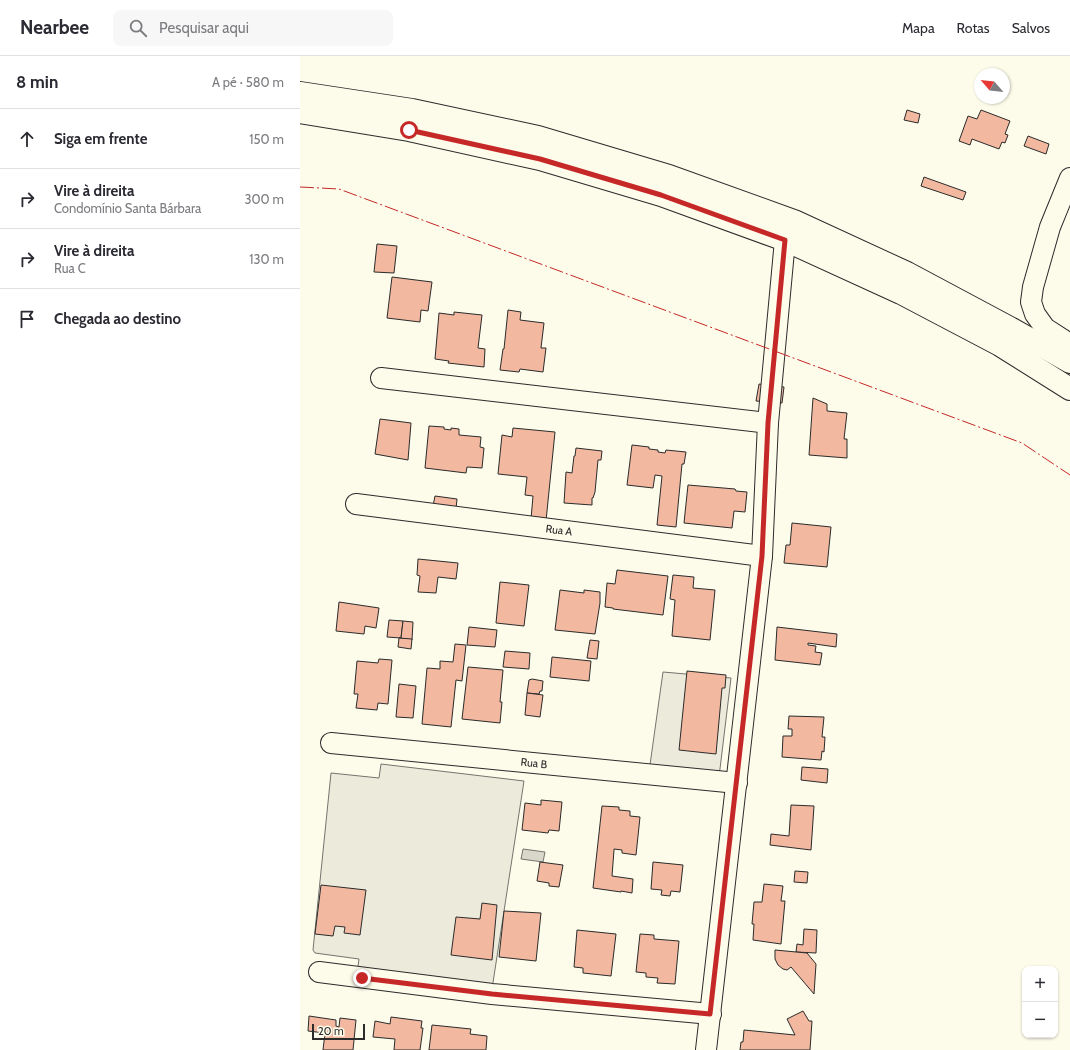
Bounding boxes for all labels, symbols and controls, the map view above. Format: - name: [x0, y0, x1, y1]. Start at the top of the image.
- search box: [113, 10, 393, 46]
- text: Nearbee: [20, 16, 89, 39]
- icon: search: [127, 17, 149, 39]
- text: Pesquisar aqui: [159, 19, 249, 37]
- text: Mapa: [902, 19, 935, 37]
- text: Rotas: [957, 19, 990, 37]
- text: Salvos: [1012, 19, 1050, 37]
- north arrow: [974, 68, 1010, 104]
- text: 8 min: [16, 72, 58, 92]
- text: A pé · 580 m: [212, 74, 284, 90]
- route start: [400, 121, 418, 139]
- icon: ahead: [16, 128, 38, 150]
- text: Siga em frente: [54, 130, 147, 148]
- text: 150 m: [249, 131, 284, 147]
- text: Vire à direita: [54, 182, 135, 200]
- icon: right: [16, 188, 38, 210]
- text: 300 m: [244, 191, 284, 207]
- text: Condomínio Santa Bárbara: [54, 200, 201, 216]
- text: Vire à direita: [54, 242, 135, 260]
- icon: right: [16, 248, 38, 270]
- text: 130 m: [249, 251, 284, 267]
- text: Rua C: [54, 260, 86, 276]
- icon: arrive: [16, 308, 38, 330]
- text: Chegada ao destino: [54, 310, 181, 328]
- street label: Rua A: [545, 521, 573, 539]
- street label: Rua B: [520, 755, 548, 771]
- map controls: [1022, 966, 1058, 1038]
- button: +: [1022, 966, 1058, 1002]
- route end: [353, 969, 371, 987]
- button: −: [1022, 1002, 1058, 1038]
- scale bar: [312, 1022, 365, 1041]
- text: 20 m: [318, 1024, 344, 1038]

